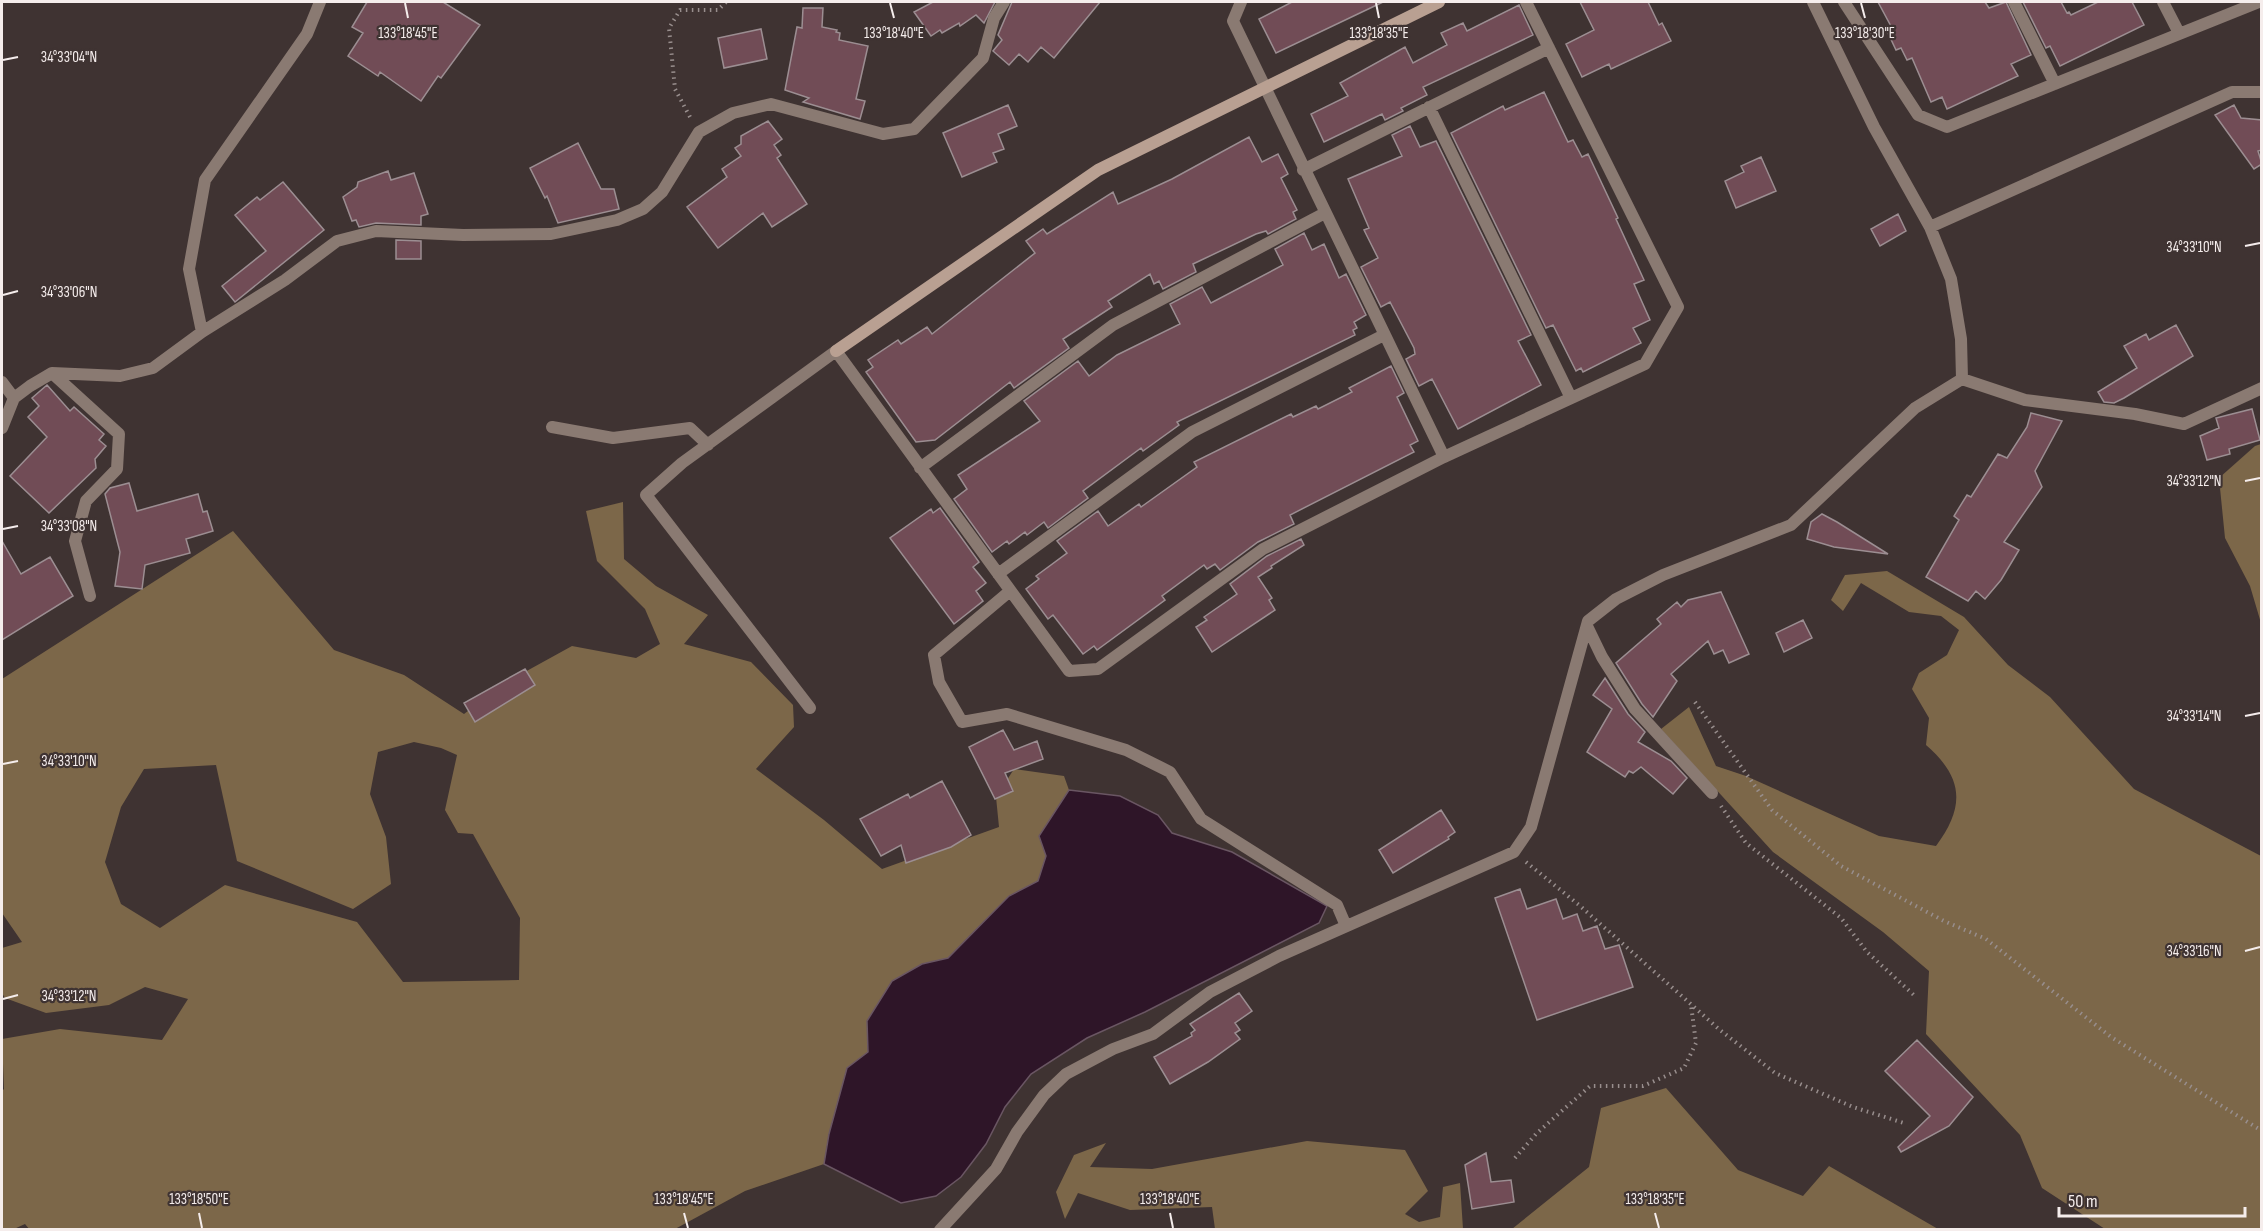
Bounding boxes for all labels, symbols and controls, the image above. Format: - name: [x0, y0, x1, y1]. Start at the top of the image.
- text: 133°18'45"E: [378, 24, 438, 43]
- text: 133°18'40"E: [864, 24, 924, 43]
- text: 133°18'35"E: [1349, 24, 1409, 43]
- text: 133°18'30"E: [1835, 24, 1895, 43]
- text: 34°33'04"N: [41, 48, 97, 67]
- text: 34°33'10"N: [2166, 238, 2222, 257]
- text: 34°33'06"N: [41, 283, 97, 302]
- text: 34°33'12"N: [2167, 472, 2221, 491]
- text: 34°33'08"N: [41, 517, 97, 536]
- text: 34°33'14"N: [2167, 707, 2221, 726]
- text: 34°33'10"N: [41, 752, 97, 771]
- text: 34°33'16"N: [2166, 942, 2222, 961]
- text: 34°33'12"N: [42, 987, 96, 1006]
- scale bar: [2059, 1180, 2245, 1218]
- text: 133°18'50"E: [169, 1190, 229, 1209]
- text: 133°18'45"E: [654, 1190, 714, 1209]
- text: 133°18'40"E: [1140, 1190, 1200, 1209]
- text: 133°18'35"E: [1625, 1190, 1685, 1209]
- text: 50 m: [2068, 1191, 2098, 1212]

